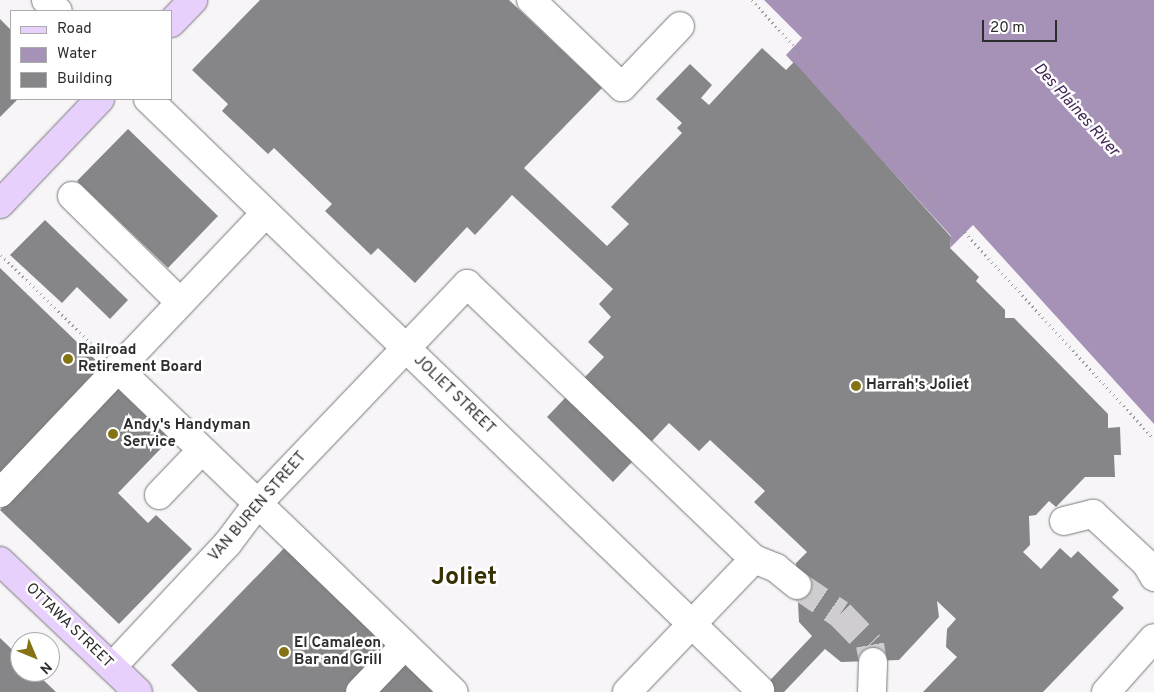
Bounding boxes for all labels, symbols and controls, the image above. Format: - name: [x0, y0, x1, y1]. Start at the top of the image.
- legend: [10, 10, 172, 100]
- scale bar: [984, 10, 1059, 42]
- text: 20 m: [990, 19, 1025, 38]
- text: Road: [57, 20, 92, 39]
- text: Water: [57, 45, 96, 64]
- water label: Des Plaines River: [1029, 59, 1123, 161]
- text: Building: [57, 70, 112, 89]
- place label: Railroad Retirement Board: [78, 341, 202, 376]
- street label: JOLIET STREET: [409, 351, 499, 439]
- marker: Railroad Retirement Board: [62, 353, 74, 365]
- place label: Harrah's Joliet: [866, 377, 969, 395]
- marker: Harrah's Joliet: [850, 380, 862, 392]
- place label: Andy's Handyman Service: [123, 416, 251, 451]
- marker: Andy's Handyman Service: [107, 428, 119, 440]
- street label: VAN BUREN STREET: [205, 448, 311, 566]
- district label: Joliet: [431, 563, 497, 593]
- street label: OTTAWA STREET: [21, 579, 117, 673]
- north arrow: [10, 632, 60, 682]
- place label: El Camaleon Bar and Grill: [294, 634, 382, 669]
- marker: El Camaleon Bar and Grill: [278, 646, 290, 658]
- text: N: [36, 658, 55, 677]

